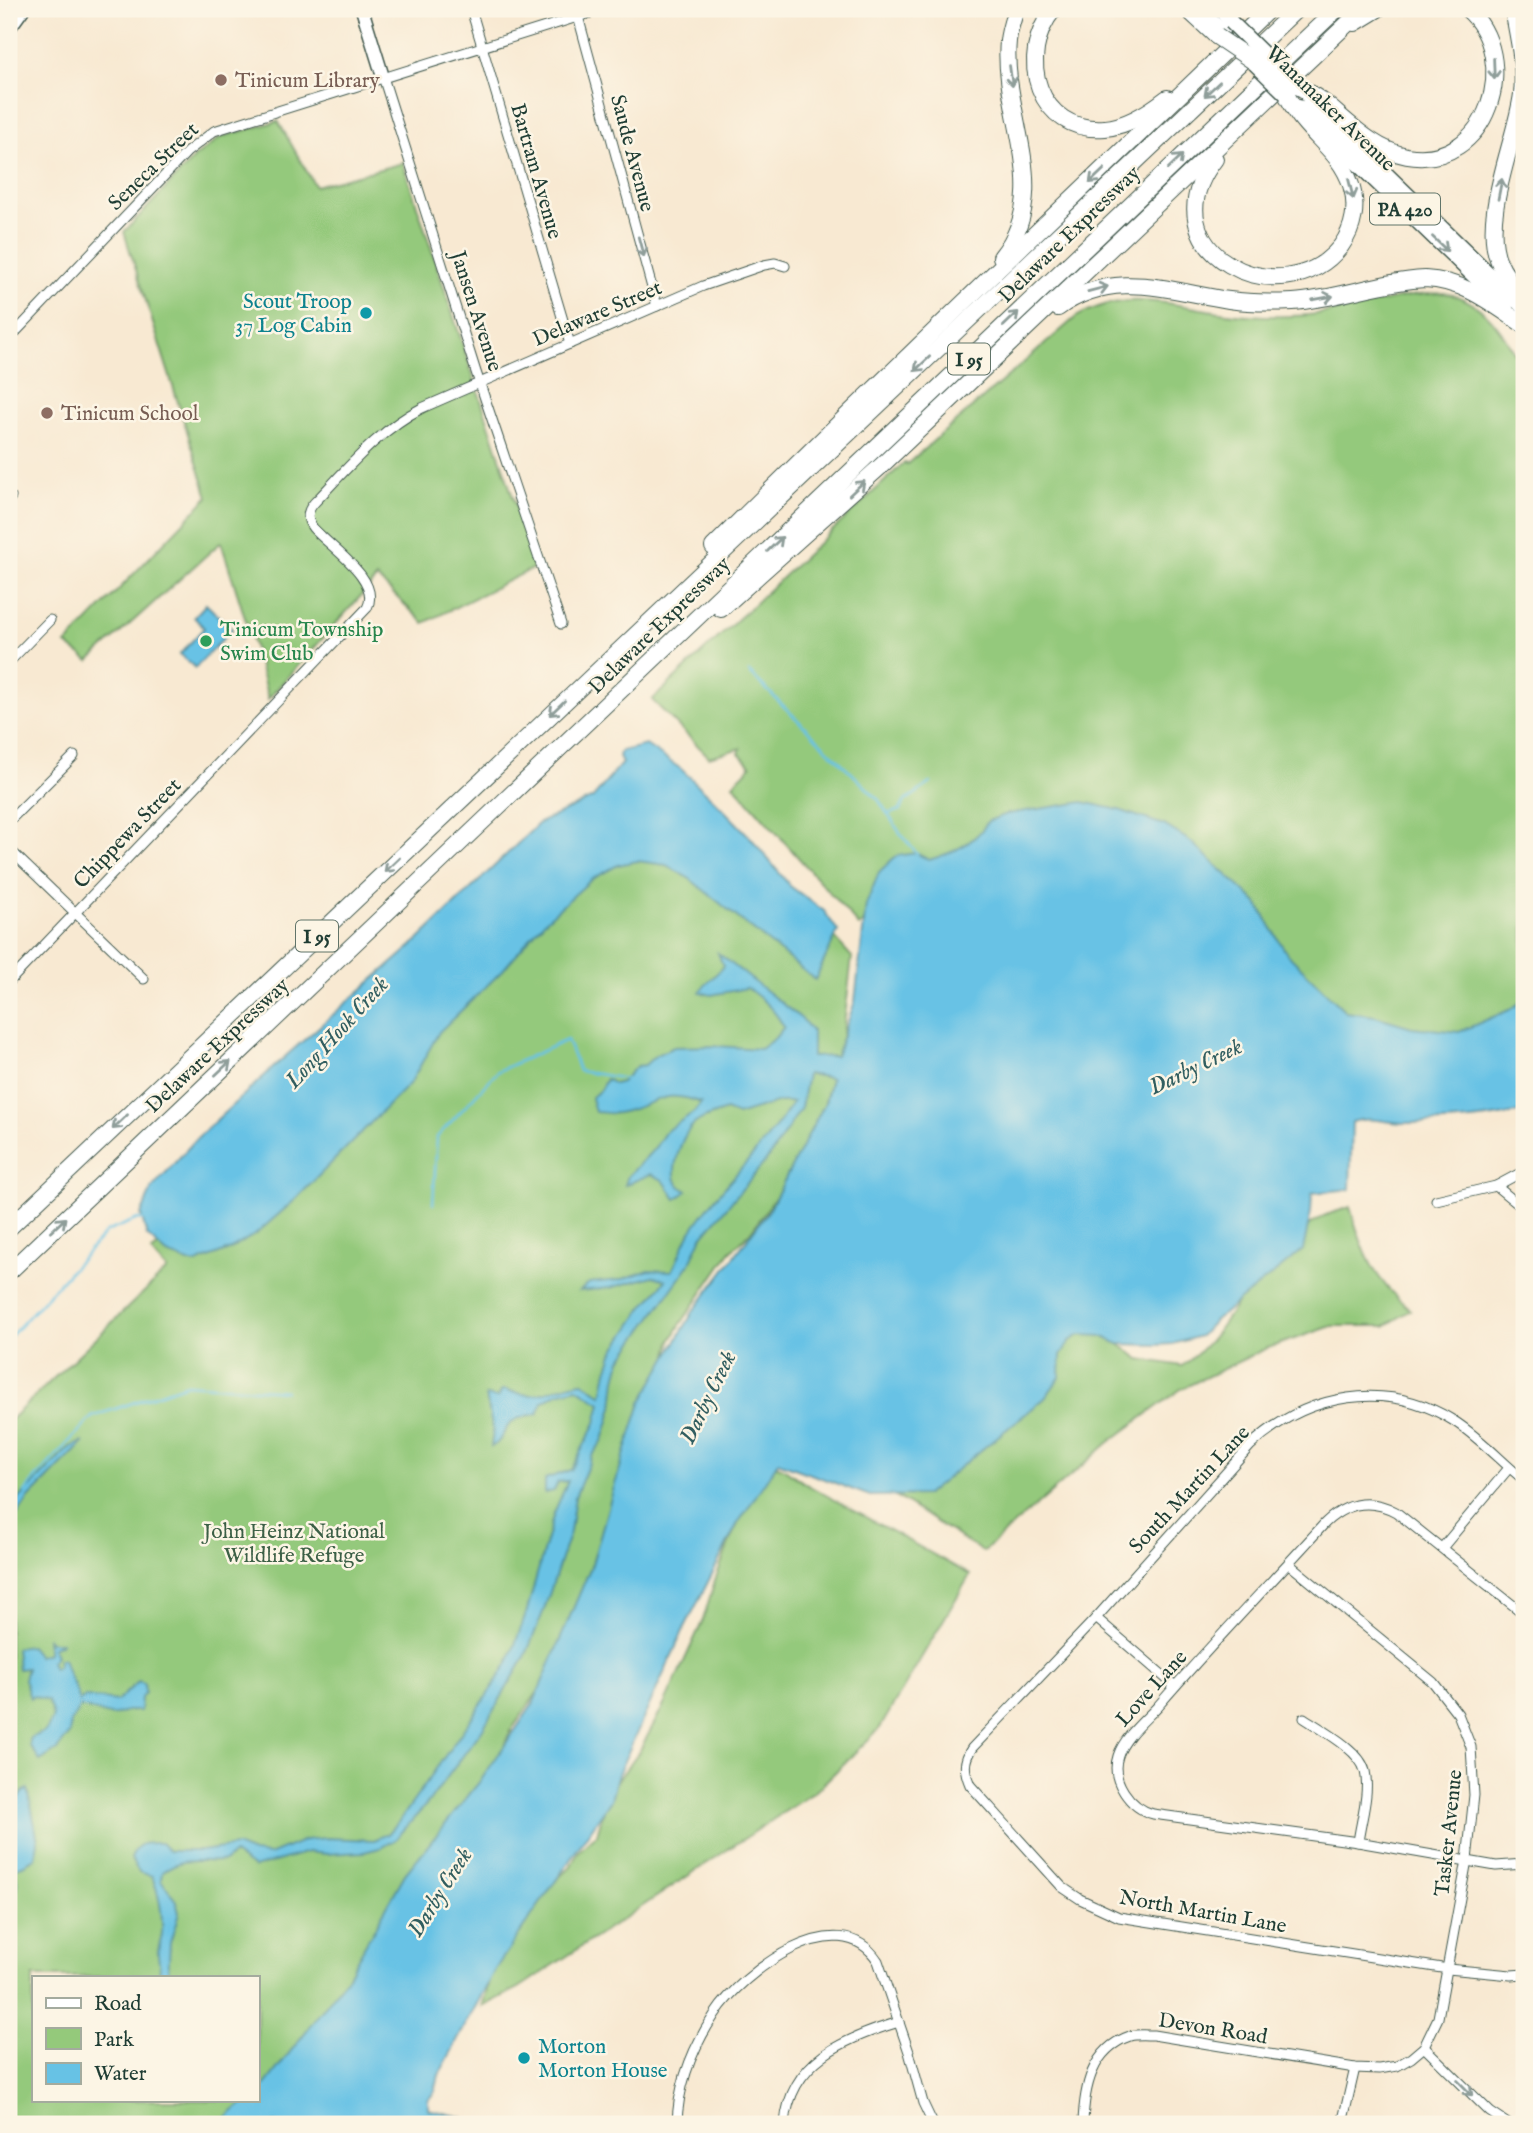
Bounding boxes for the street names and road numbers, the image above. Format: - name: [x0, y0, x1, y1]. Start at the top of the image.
- street label: Wanamaker Avenue: [1259, 40, 1401, 178]
- street label: Saude Avenue: [603, 92, 660, 215]
- street label: Bartram Avenue: [503, 101, 568, 243]
- street label: Seneca Street: [103, 117, 205, 217]
- street label: Delaware Expressway: [993, 160, 1147, 310]
- road number: PA 420: [1370, 194, 1440, 224]
- street label: Jansen Avenue: [443, 246, 508, 376]
- street label: Delaware Street: [529, 275, 666, 354]
- road number: I 95: [948, 344, 990, 374]
- street label: Delaware Expressway: [583, 551, 737, 701]
- street label: Chippewa Street: [68, 773, 188, 895]
- road number: I 95: [296, 920, 338, 952]
- street label: Delaware Expressway: [140, 972, 296, 1120]
- street label: South Martin Lane: [1124, 1420, 1257, 1560]
- street label: Love Lane: [1110, 1645, 1194, 1733]
- street label: Tasker Avenue: [1429, 1768, 1470, 1898]
- street label: North Martin Lane: [1117, 1884, 1289, 1941]
- street label: Devon Road: [1156, 2008, 1270, 2052]

